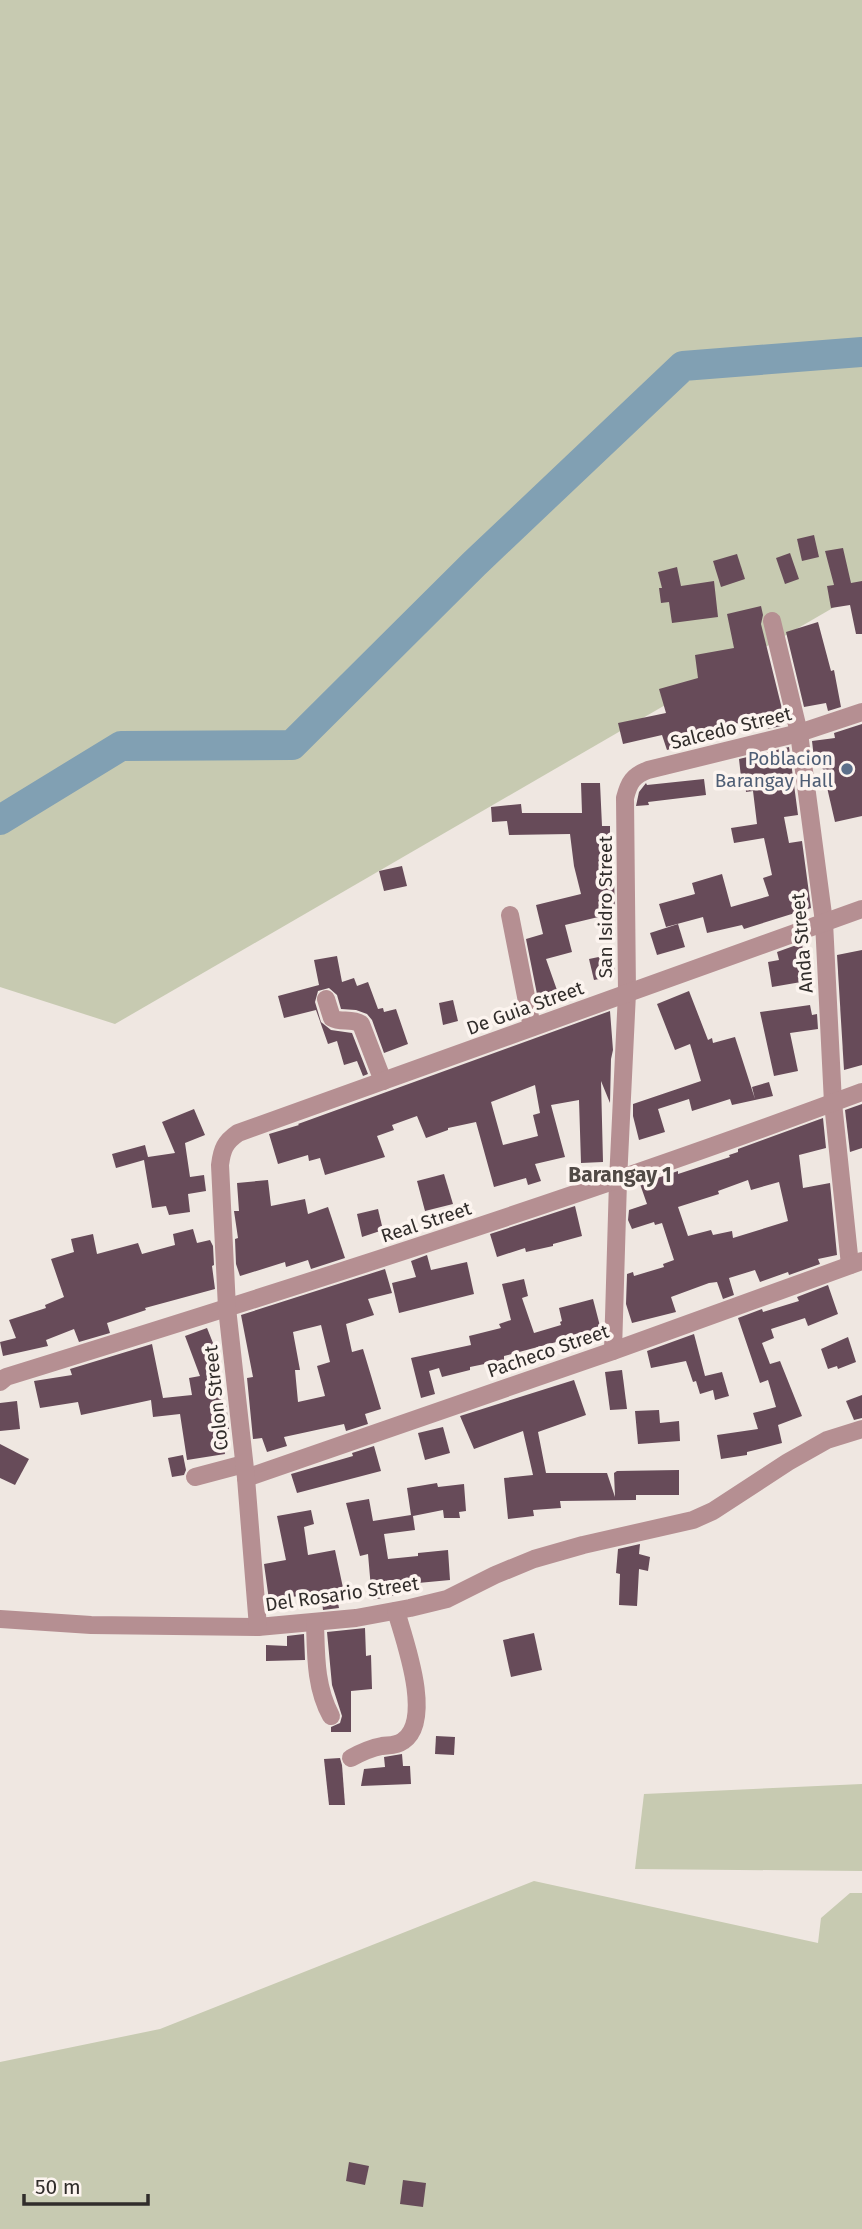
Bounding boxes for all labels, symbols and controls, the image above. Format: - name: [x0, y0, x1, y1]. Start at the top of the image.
- street label: Salcedo Street: [668, 702, 794, 754]
- place label: Poblacion Barangay Hall: [715, 747, 833, 792]
- marker: Poblacion Barangay Hall: [839, 761, 855, 777]
- street label: San Isidro Street: [594, 836, 617, 978]
- street label: Anda Street: [786, 892, 818, 994]
- street label: De Guia Street: [463, 976, 587, 1040]
- district label: Barangay 1: [568, 1162, 672, 1188]
- street label: Real Street: [378, 1197, 474, 1247]
- street label: Pacheco Street: [484, 1319, 612, 1383]
- street label: Colon Street: [199, 1344, 233, 1452]
- street label: Del Rosario Street: [264, 1572, 420, 1616]
- scale bar: [24, 2162, 149, 2206]
- text: 50 m: [35, 2174, 81, 2200]

